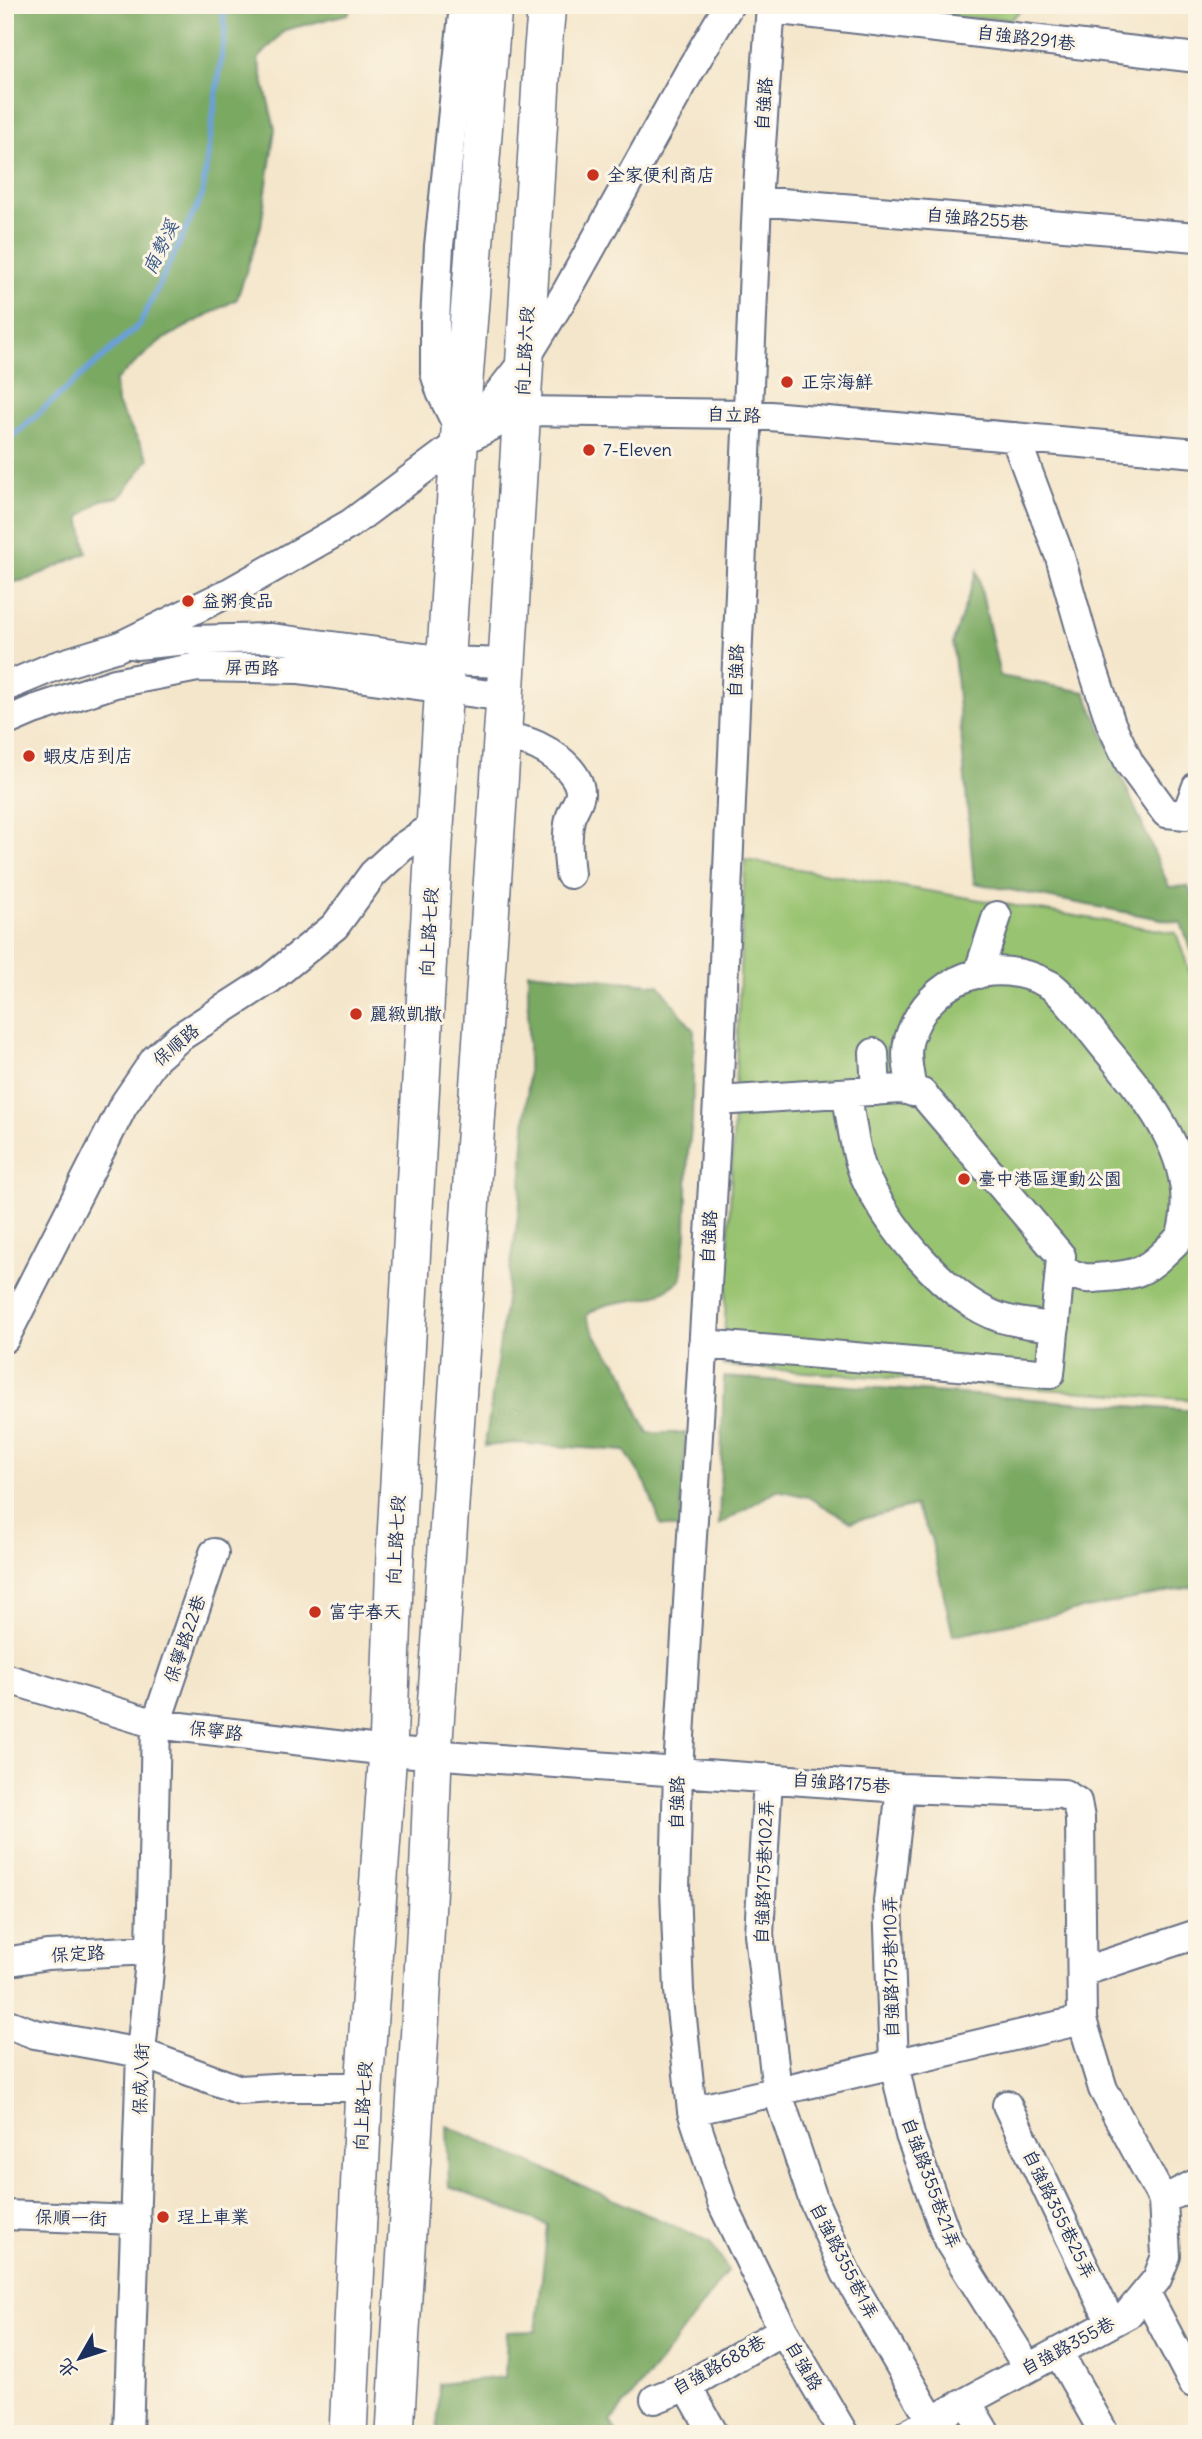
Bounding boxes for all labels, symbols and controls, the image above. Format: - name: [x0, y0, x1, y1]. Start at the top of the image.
- street label: 自強路291巷: [975, 20, 1077, 55]
- street label: 自強路: [750, 76, 777, 132]
- place label: 全家便利商店: [607, 163, 715, 186]
- marker: 全家便利商店: [585, 167, 601, 183]
- street label: 自強路255巷: [925, 203, 1029, 234]
- water label: 南勢溪: [137, 215, 184, 278]
- street label: 向上路六段: [511, 305, 538, 397]
- place label: 正宗海鮮: [801, 370, 873, 393]
- marker: 正宗海鮮: [779, 374, 795, 390]
- street label: 自立路: [707, 402, 761, 427]
- place label: 7-Eleven: [603, 438, 672, 461]
- marker: 7-Eleven: [581, 442, 597, 458]
- place label: 益粥食品: [202, 589, 274, 612]
- marker: 益粥食品: [180, 593, 196, 609]
- street label: 自強路: [723, 644, 748, 698]
- street label: 屏西路: [225, 656, 279, 679]
- place label: 蝦皮店到店: [43, 744, 133, 767]
- marker: 蝦皮店到店: [21, 748, 37, 764]
- street label: 向上路七段: [415, 886, 442, 978]
- place label: 麗緻凱撒: [370, 1002, 442, 1025]
- marker: 麗緻凱撒: [348, 1006, 364, 1022]
- street label: 保順路: [148, 1018, 204, 1071]
- place label: 臺中港區運動公園: [978, 1167, 1122, 1190]
- marker: 臺中港區運動公園: [956, 1171, 972, 1187]
- street label: 自強路: [696, 1209, 721, 1265]
- street label: 向上路七段: [382, 1494, 409, 1586]
- street label: 保寧路22巷: [159, 1592, 210, 1686]
- place label: 富宇春天: [329, 1600, 401, 1623]
- marker: 富宇春天: [307, 1604, 323, 1620]
- street label: 保寧路: [188, 1716, 244, 1745]
- street label: 自強路175巷: [791, 1768, 891, 1797]
- street label: 自強路: [665, 1776, 688, 1830]
- street label: 自強路175巷102弄: [749, 1799, 778, 1945]
- street label: 自強路175巷110弄: [878, 1896, 903, 2038]
- street label: 保定路: [50, 1941, 106, 1966]
- street label: 保成八街: [128, 2043, 153, 2115]
- street label: 向上路七段: [349, 2060, 376, 2152]
- street label: 自強路355巷21弄: [897, 2114, 966, 2252]
- street label: 自強路355巷25弄: [1018, 2145, 1101, 2282]
- street label: 自強路355巷1弄: [805, 2198, 884, 2323]
- street label: 保順一街: [35, 2205, 107, 2230]
- place label: 珵上車業: [177, 2205, 249, 2228]
- marker: 珵上車業: [155, 2209, 171, 2225]
- street label: 自強路355巷: [1017, 2311, 1119, 2380]
- north arrow: [46, 2324, 116, 2394]
- street label: 自強路688巷: [668, 2330, 769, 2400]
- street label: 自強路: [781, 2337, 828, 2395]
- text: 北: [51, 2354, 82, 2384]

